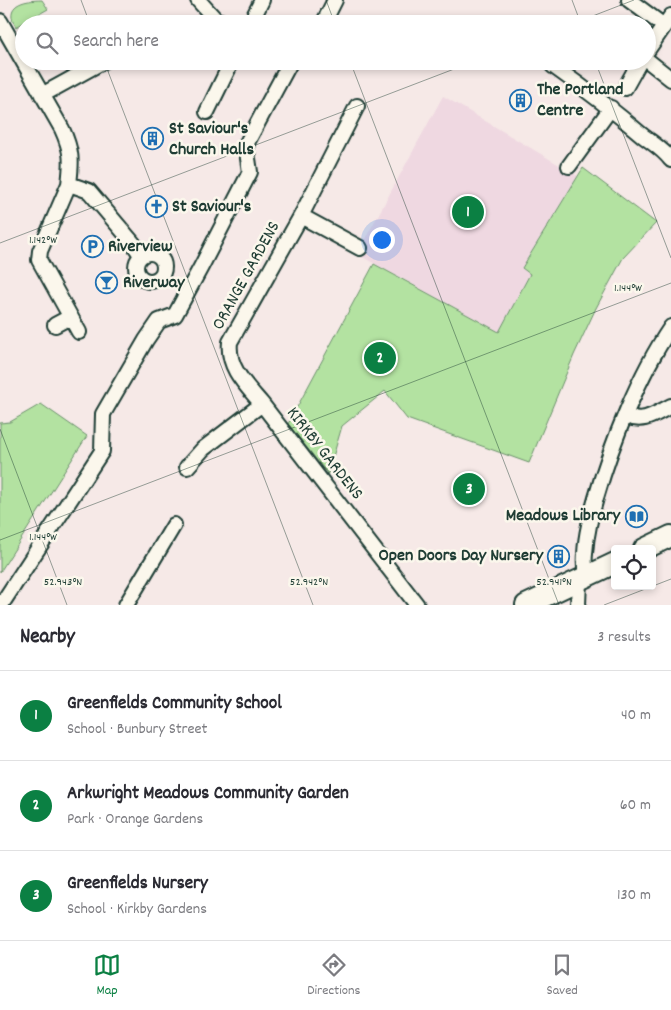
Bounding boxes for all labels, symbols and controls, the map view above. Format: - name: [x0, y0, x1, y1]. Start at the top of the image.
- search box: [15, 15, 656, 70]
- icon: search: [33, 29, 61, 57]
- text: Search here: [73, 29, 159, 56]
- place label: The Portland Centre: [537, 78, 623, 124]
- building icon: The Portland Centre: [509, 88, 533, 112]
- place label: St Saviour's Church Halls: [169, 117, 254, 163]
- building icon: St Saviour's Church Halls: [141, 127, 165, 151]
- pin: 1: [452, 193, 484, 231]
- church icon: St Saviour's: [144, 195, 168, 219]
- place label: St Saviour's: [172, 195, 252, 220]
- street label: ORANGE GARDENS: [207, 217, 287, 335]
- your location: [369, 227, 395, 253]
- text: 1.142°W: [29, 232, 57, 249]
- parking icon: Riverview: [80, 235, 104, 259]
- place label: Riverview: [108, 235, 173, 260]
- bar icon: Riverway: [95, 271, 119, 295]
- place label: Riverway: [123, 271, 185, 296]
- text: 1.144°W: [614, 280, 642, 297]
- pin: 2: [364, 339, 396, 377]
- street label: KIRKBY GARDENS: [280, 402, 368, 506]
- pin: 3: [453, 470, 485, 508]
- place label: Meadows Library: [506, 504, 621, 529]
- library icon: Meadows Library: [624, 504, 648, 528]
- text: 1.144°W: [29, 529, 57, 546]
- place label: Open Doors Day Nursery: [378, 544, 544, 569]
- building icon: Open Doors Day Nursery: [547, 544, 571, 568]
- map controls: [611, 545, 656, 590]
- button: locate: [611, 545, 656, 590]
- text: 52.943°N: [44, 574, 82, 591]
- text: 52.942°N: [290, 574, 328, 591]
- text: 52.941°N: [536, 574, 572, 591]
- text: Nearby: [20, 623, 75, 653]
- text: 3 results: [597, 626, 651, 649]
- text: Greenfields Community School: [67, 691, 282, 718]
- text: 1: [34, 704, 38, 727]
- text: 40 m: [621, 704, 651, 727]
- text: School · Bunbury Street: [67, 718, 208, 741]
- text: Arkwright Meadows Community Garden: [67, 781, 349, 808]
- text: 2: [33, 794, 40, 817]
- text: 60 m: [620, 794, 651, 817]
- text: Park · Orange Gardens: [67, 808, 203, 831]
- text: Greenfields Nursery: [67, 871, 208, 898]
- text: 3: [32, 884, 40, 907]
- text: 130 m: [617, 884, 651, 907]
- text: School · Kirkby Gardens: [67, 898, 207, 921]
- tab: Map: [93, 951, 121, 1001]
- tab: Directions: [307, 951, 360, 1001]
- tab: Saved: [547, 951, 578, 1001]

